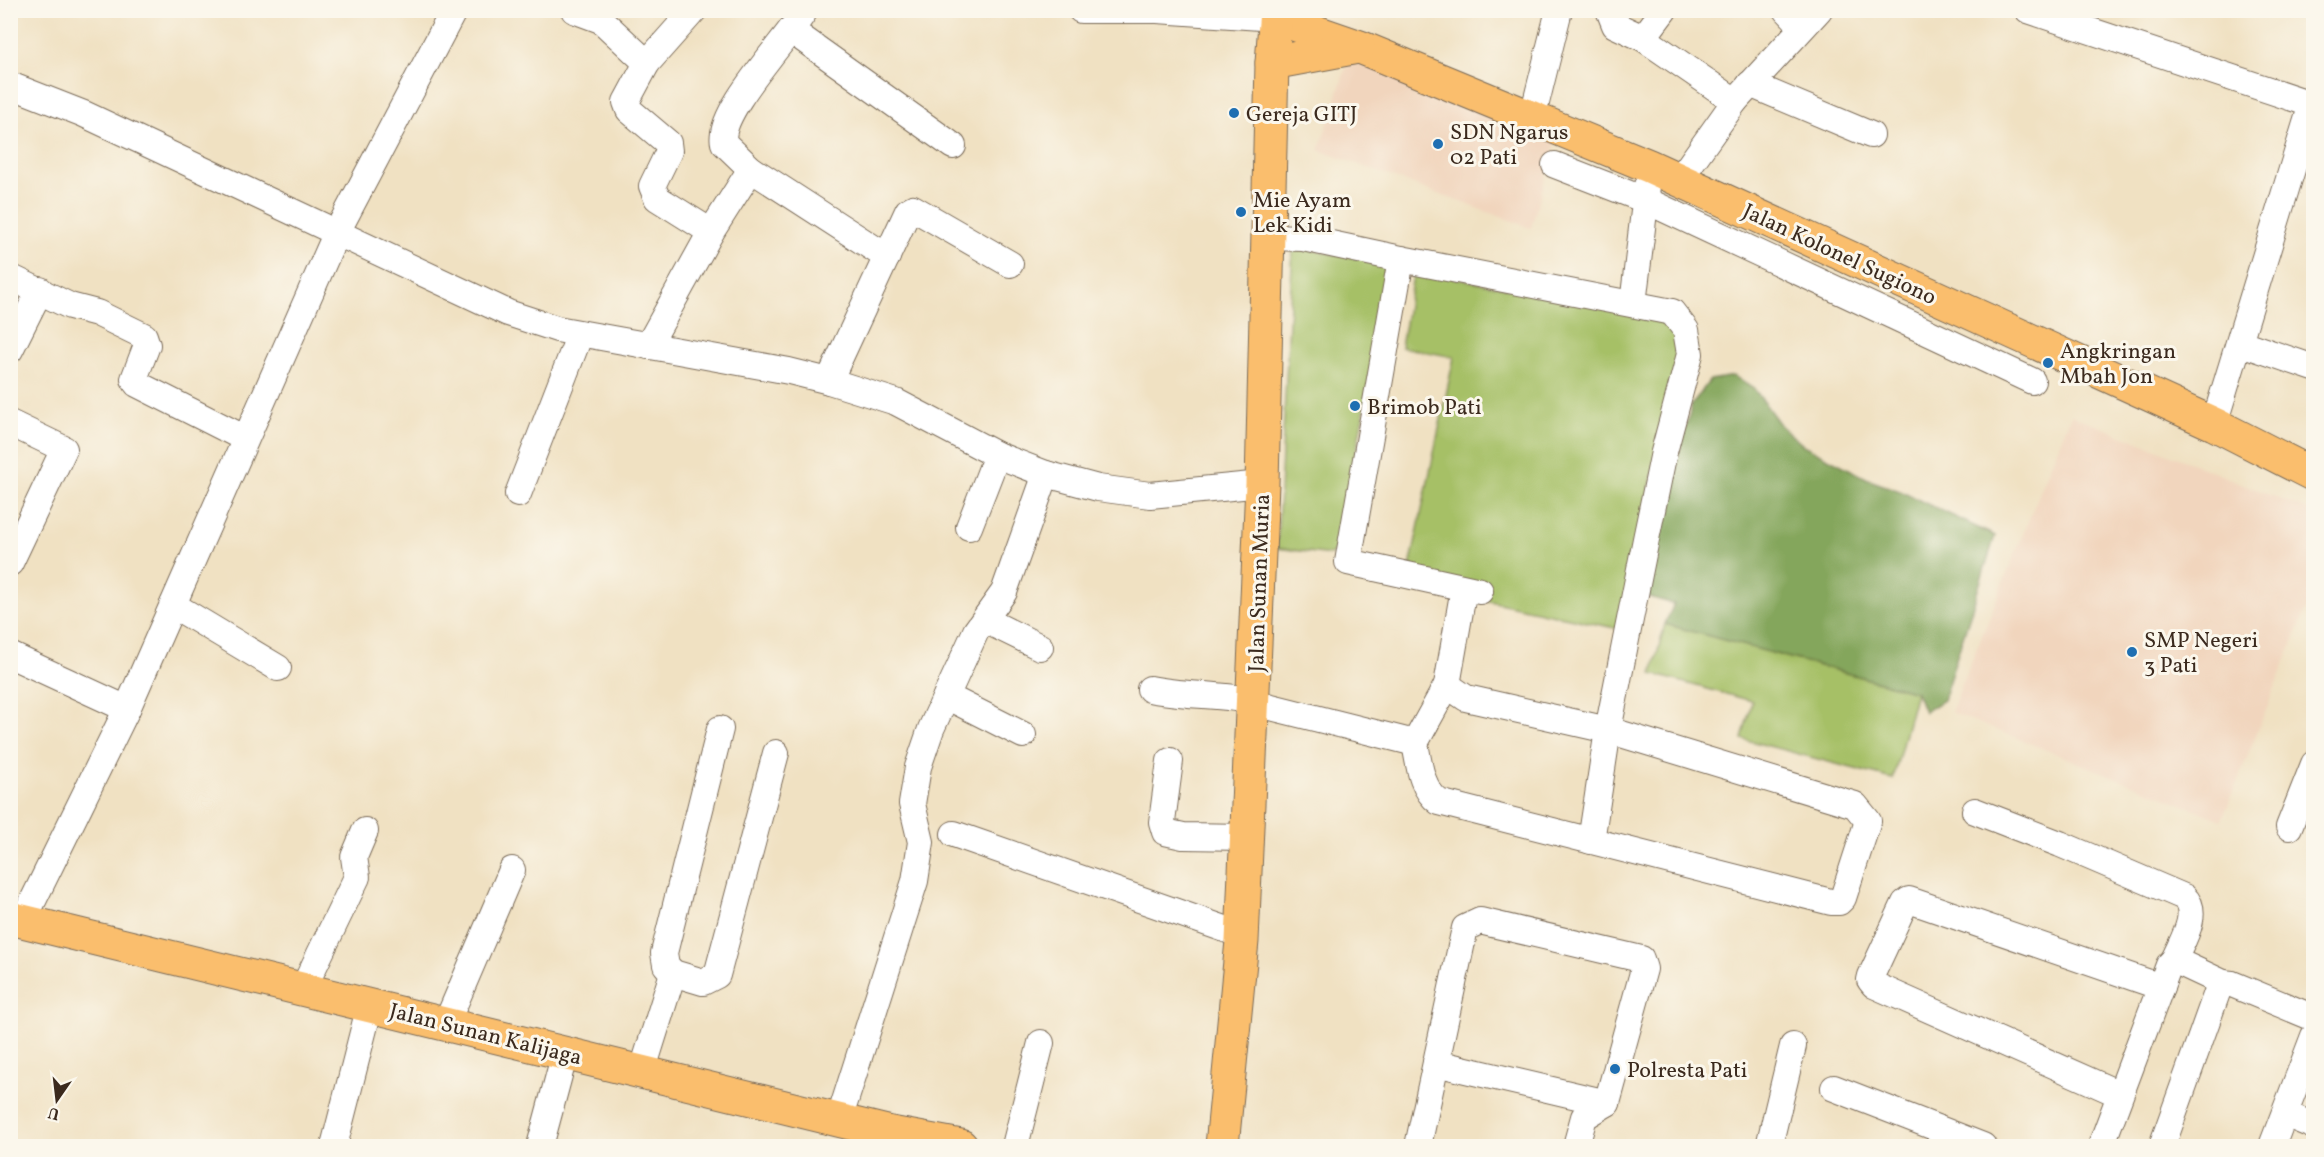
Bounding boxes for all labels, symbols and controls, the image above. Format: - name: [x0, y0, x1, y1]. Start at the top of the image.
- place label: Gereja GITJ: [1246, 100, 1357, 131]
- marker: Gereja GITJ: [1227, 106, 1241, 120]
- place label: SDN Ngarus 02 Pati: [1450, 118, 1569, 174]
- marker: SDN Ngarus 02 Pati: [1431, 137, 1445, 151]
- place label: Mie Ayam Lek Kidi: [1253, 186, 1351, 242]
- street label: Jalan Kolonel Sugiono: [1737, 197, 1941, 314]
- marker: Mie Ayam Lek Kidi: [1234, 205, 1248, 219]
- place label: Angkringan Mbah Jon: [2060, 337, 2176, 393]
- marker: Angkringan Mbah Jon: [2041, 356, 2055, 370]
- place label: Brimob Pati: [1367, 393, 1482, 424]
- marker: Brimob Pati: [1348, 399, 1362, 413]
- street label: Jalan Sunan Muria: [1242, 493, 1279, 673]
- place label: SMP Negeri 3 Pati: [2144, 626, 2258, 682]
- marker: SMP Negeri 3 Pati: [2125, 645, 2139, 659]
- street label: Jalan Sunan Kalijaga: [386, 996, 585, 1074]
- place label: Polresta Pati: [1627, 1056, 1747, 1087]
- marker: Polresta Pati: [1608, 1062, 1622, 1076]
- north arrow: [27, 1070, 87, 1130]
- text: U: [46, 1101, 62, 1125]

